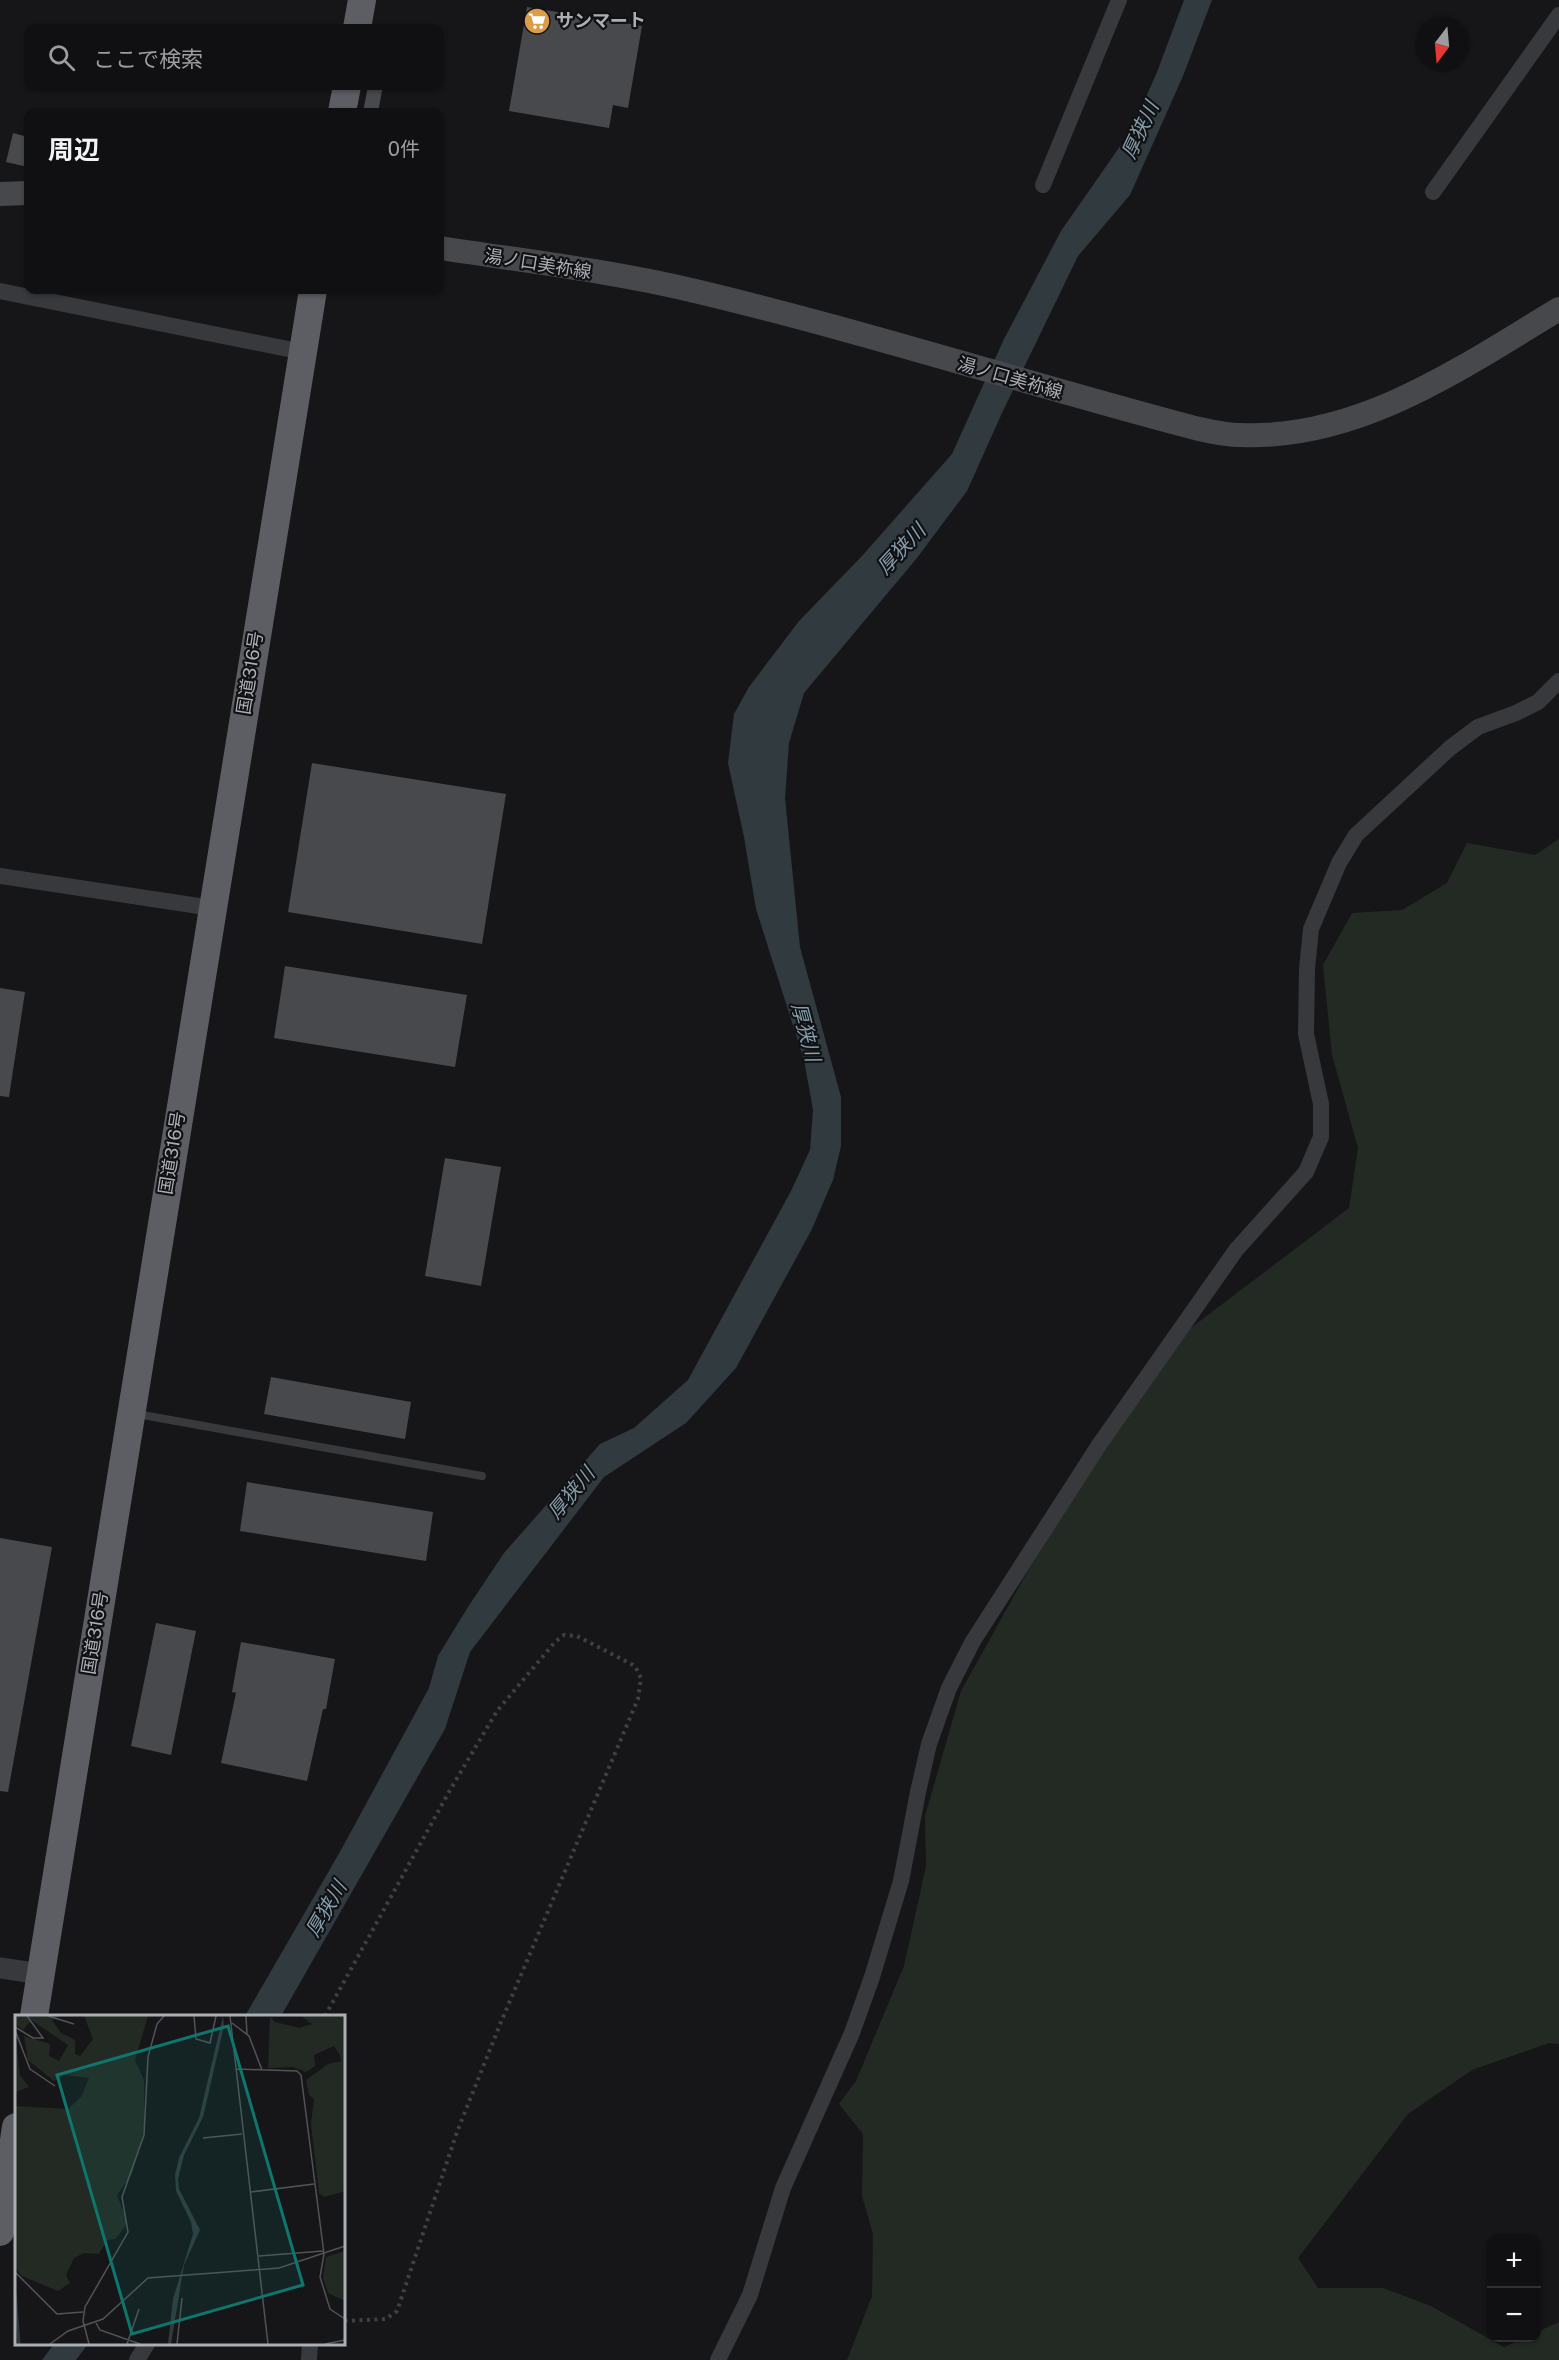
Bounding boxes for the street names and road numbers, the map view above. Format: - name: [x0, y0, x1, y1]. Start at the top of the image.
- street label: 湯ノ口美祢線: [483, 245, 593, 282]
- street label: 湯ノ口美祢線: [955, 353, 1065, 402]
- street label: 国道316号: [233, 630, 266, 716]
- street label: 国道316号: [155, 1110, 188, 1196]
- street label: 国道316号: [78, 1590, 111, 1676]

